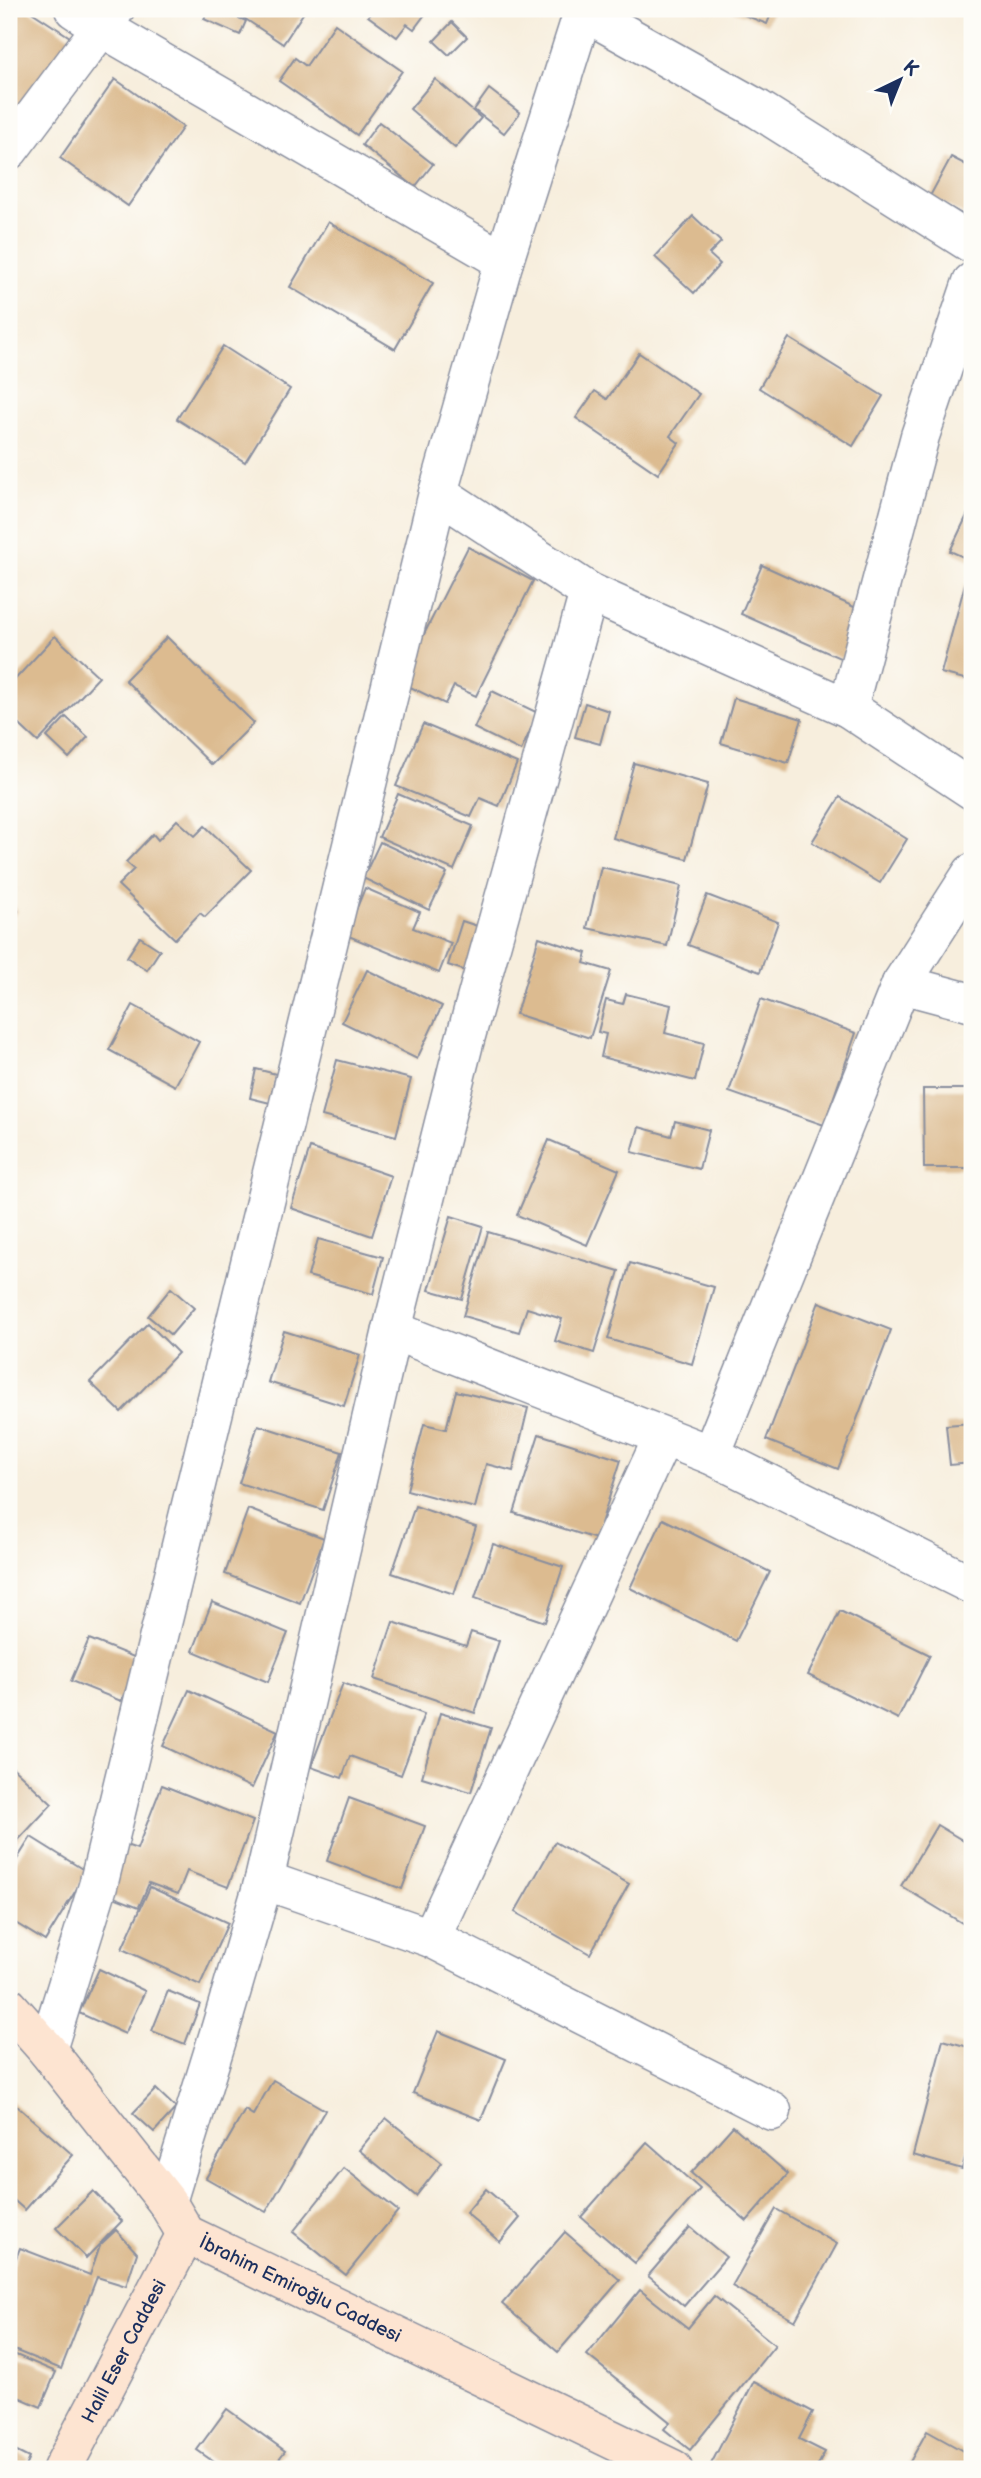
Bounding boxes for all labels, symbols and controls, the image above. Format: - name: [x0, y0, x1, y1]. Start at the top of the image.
- north arrow: [866, 46, 936, 116]
- text: K: [898, 56, 923, 82]
- street label: İbrahim Emiroğlu Caddesi: [195, 2231, 405, 2348]
- street label: Halil Eser Caddesi: [77, 2276, 171, 2427]

